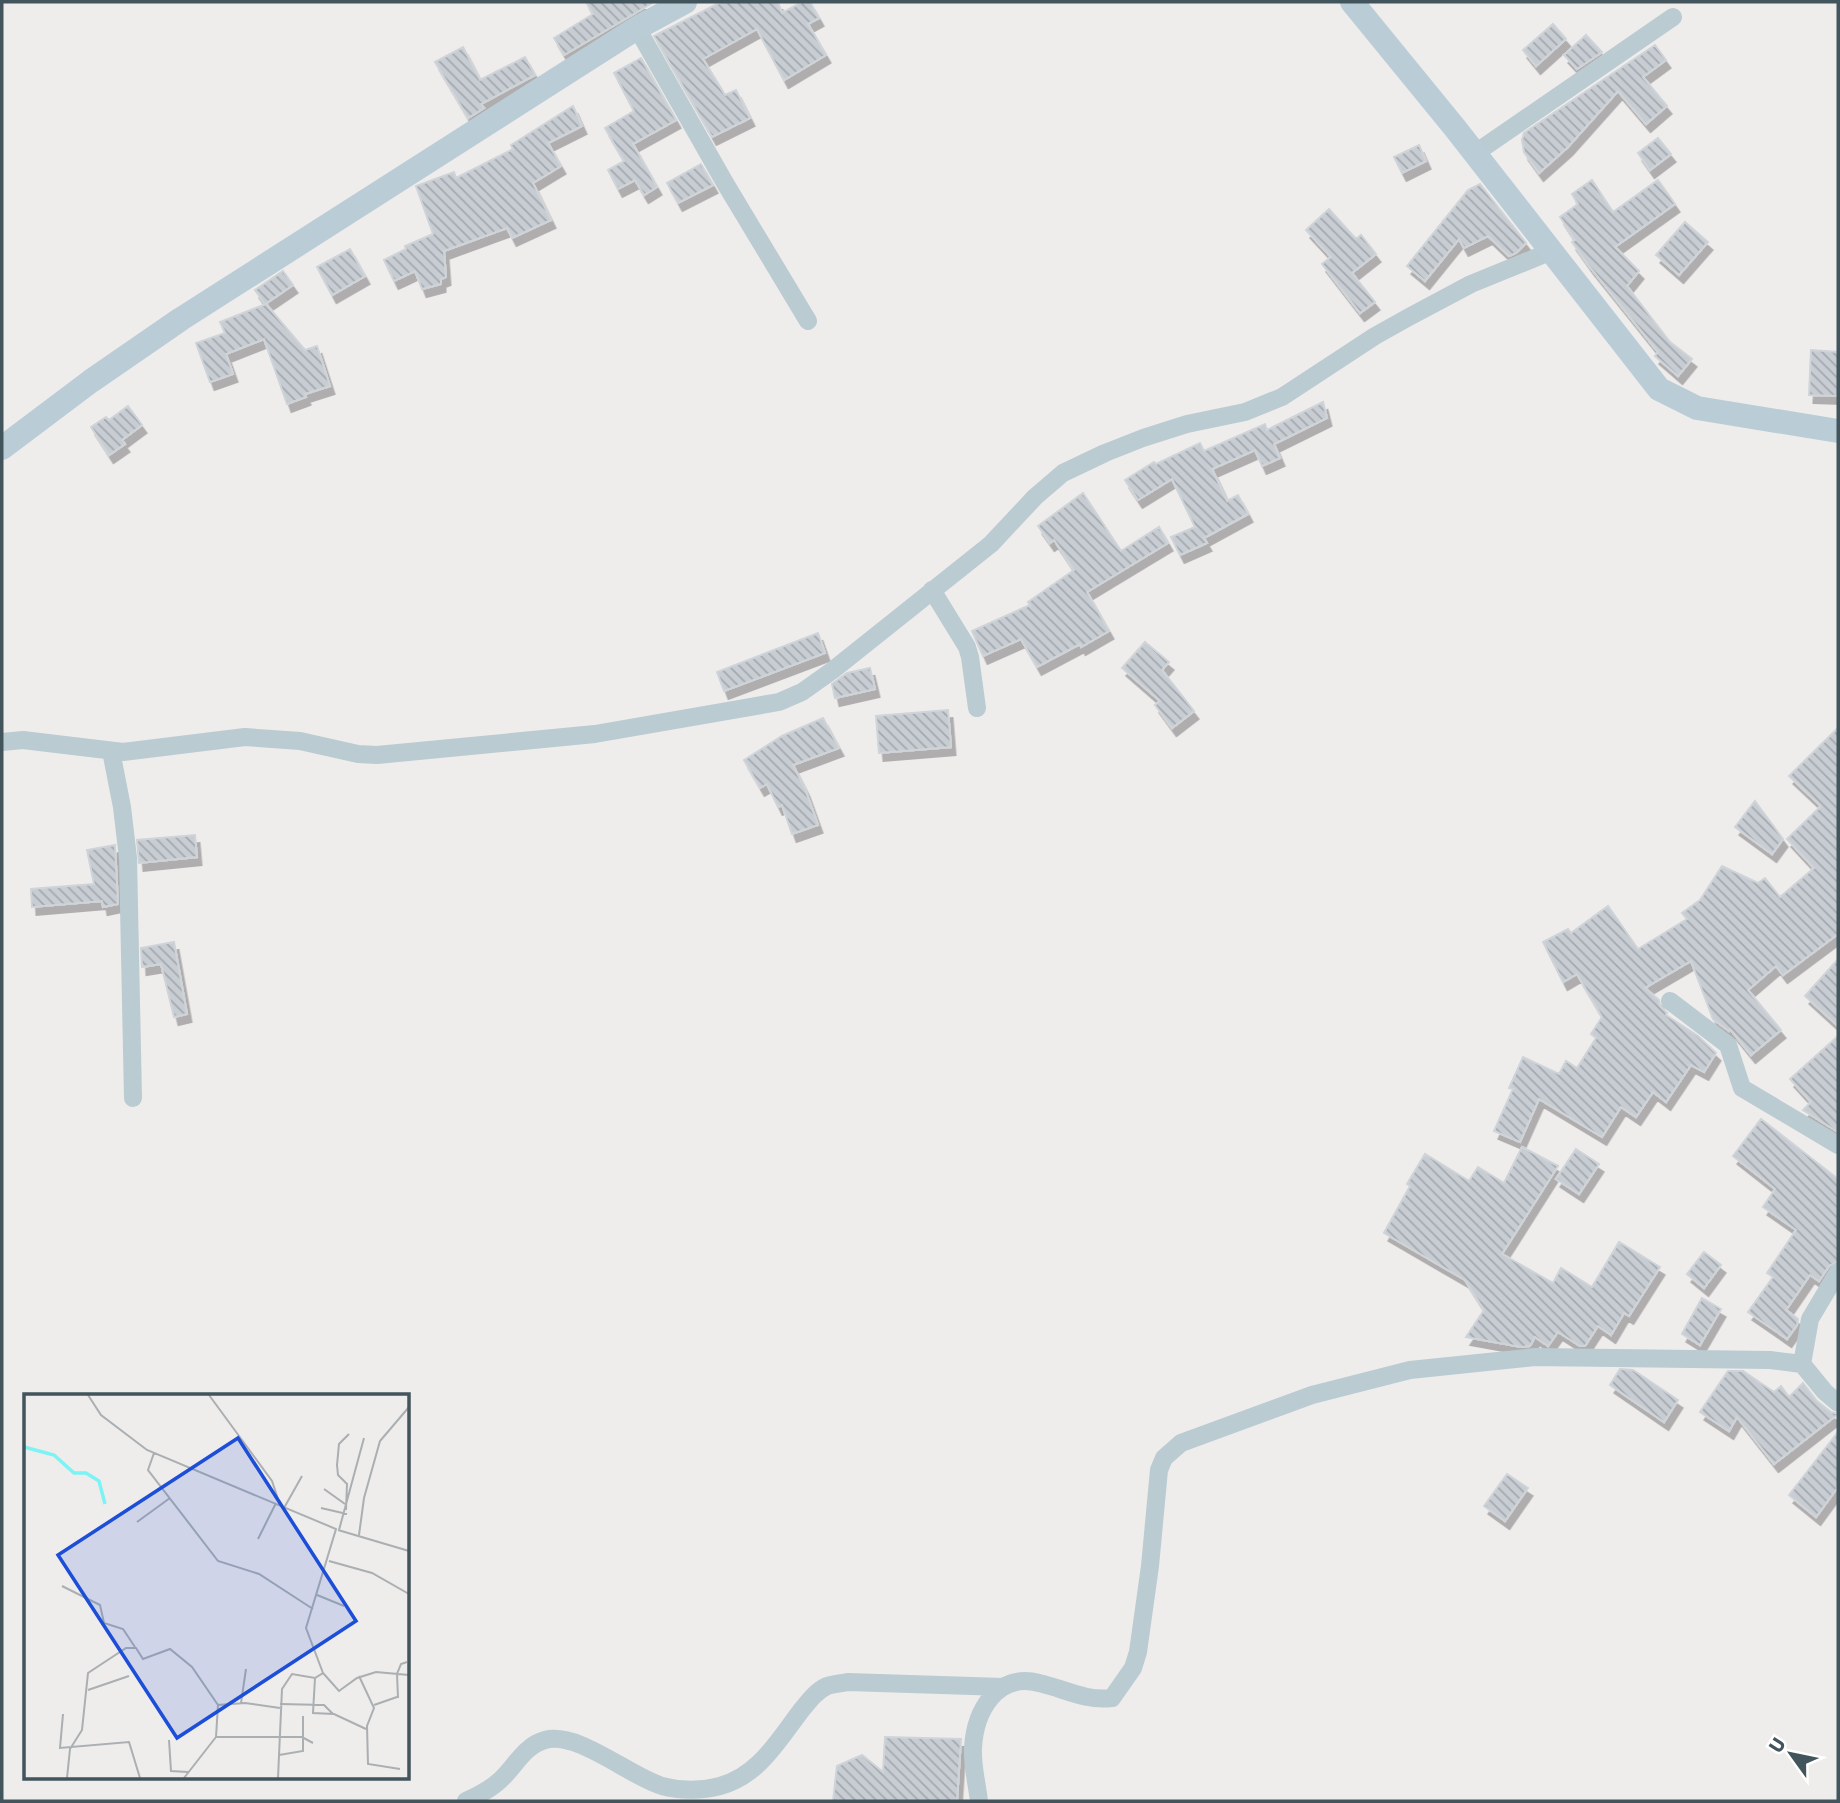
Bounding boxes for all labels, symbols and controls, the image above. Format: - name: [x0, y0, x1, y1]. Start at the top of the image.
- inset map: [24, 1394, 410, 1778]
- north arrow: [1756, 1719, 1826, 1789]
- text: U: [1762, 1732, 1792, 1758]

